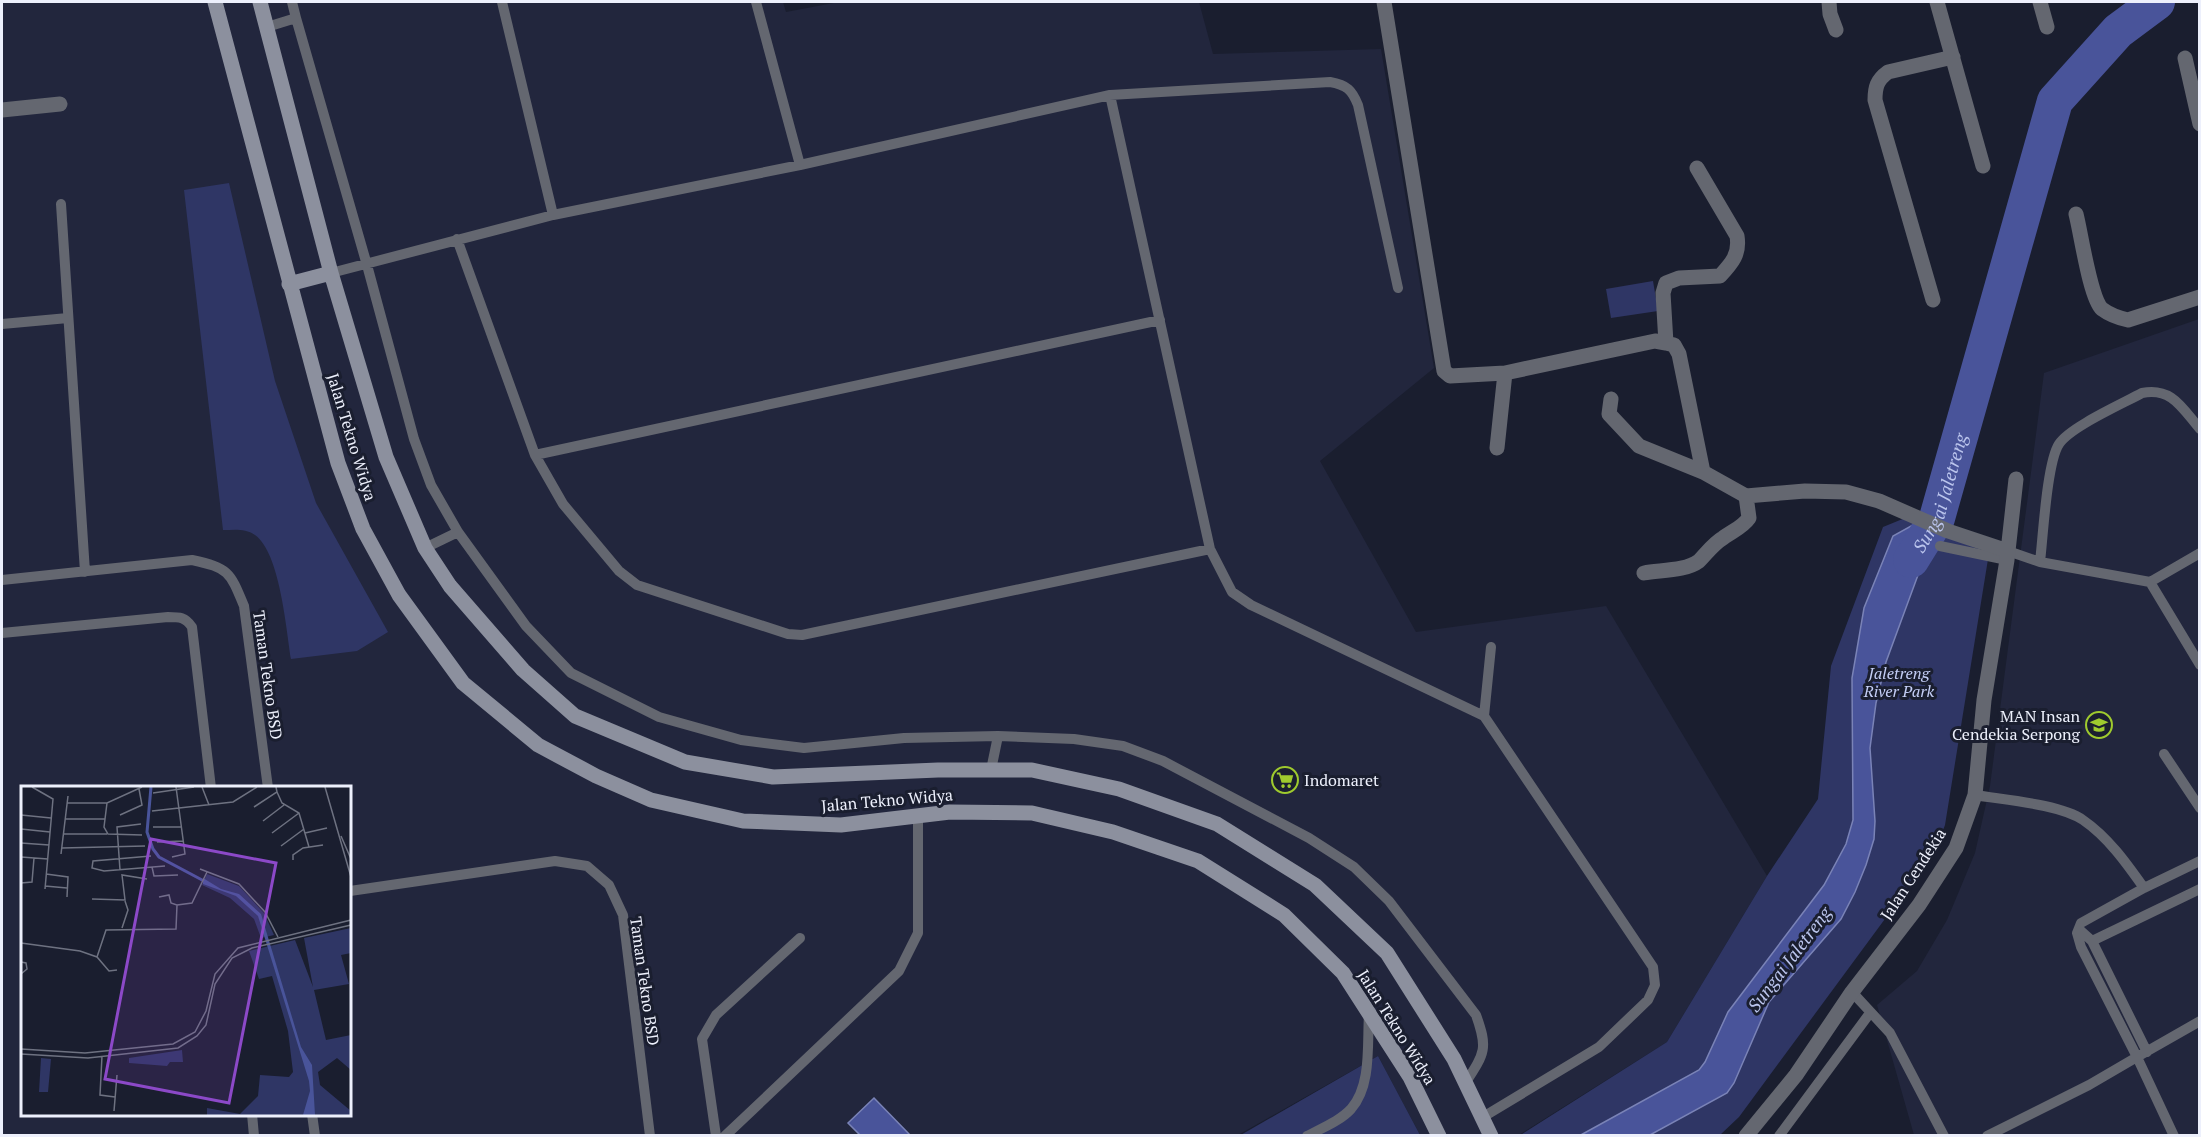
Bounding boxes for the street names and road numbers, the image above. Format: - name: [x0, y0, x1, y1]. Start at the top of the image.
- street label: Jalan Tekno Widya: [322, 371, 382, 503]
- street label: Taman Tekno BSD: [248, 609, 288, 741]
- street label: Jalan Tekno Widya: [820, 783, 954, 817]
- street label: Jalan Cendekia: [1875, 824, 1951, 924]
- street label: Taman Tekno BSD: [625, 915, 665, 1047]
- street label: Jalan Tekno Widya: [1353, 965, 1441, 1089]

